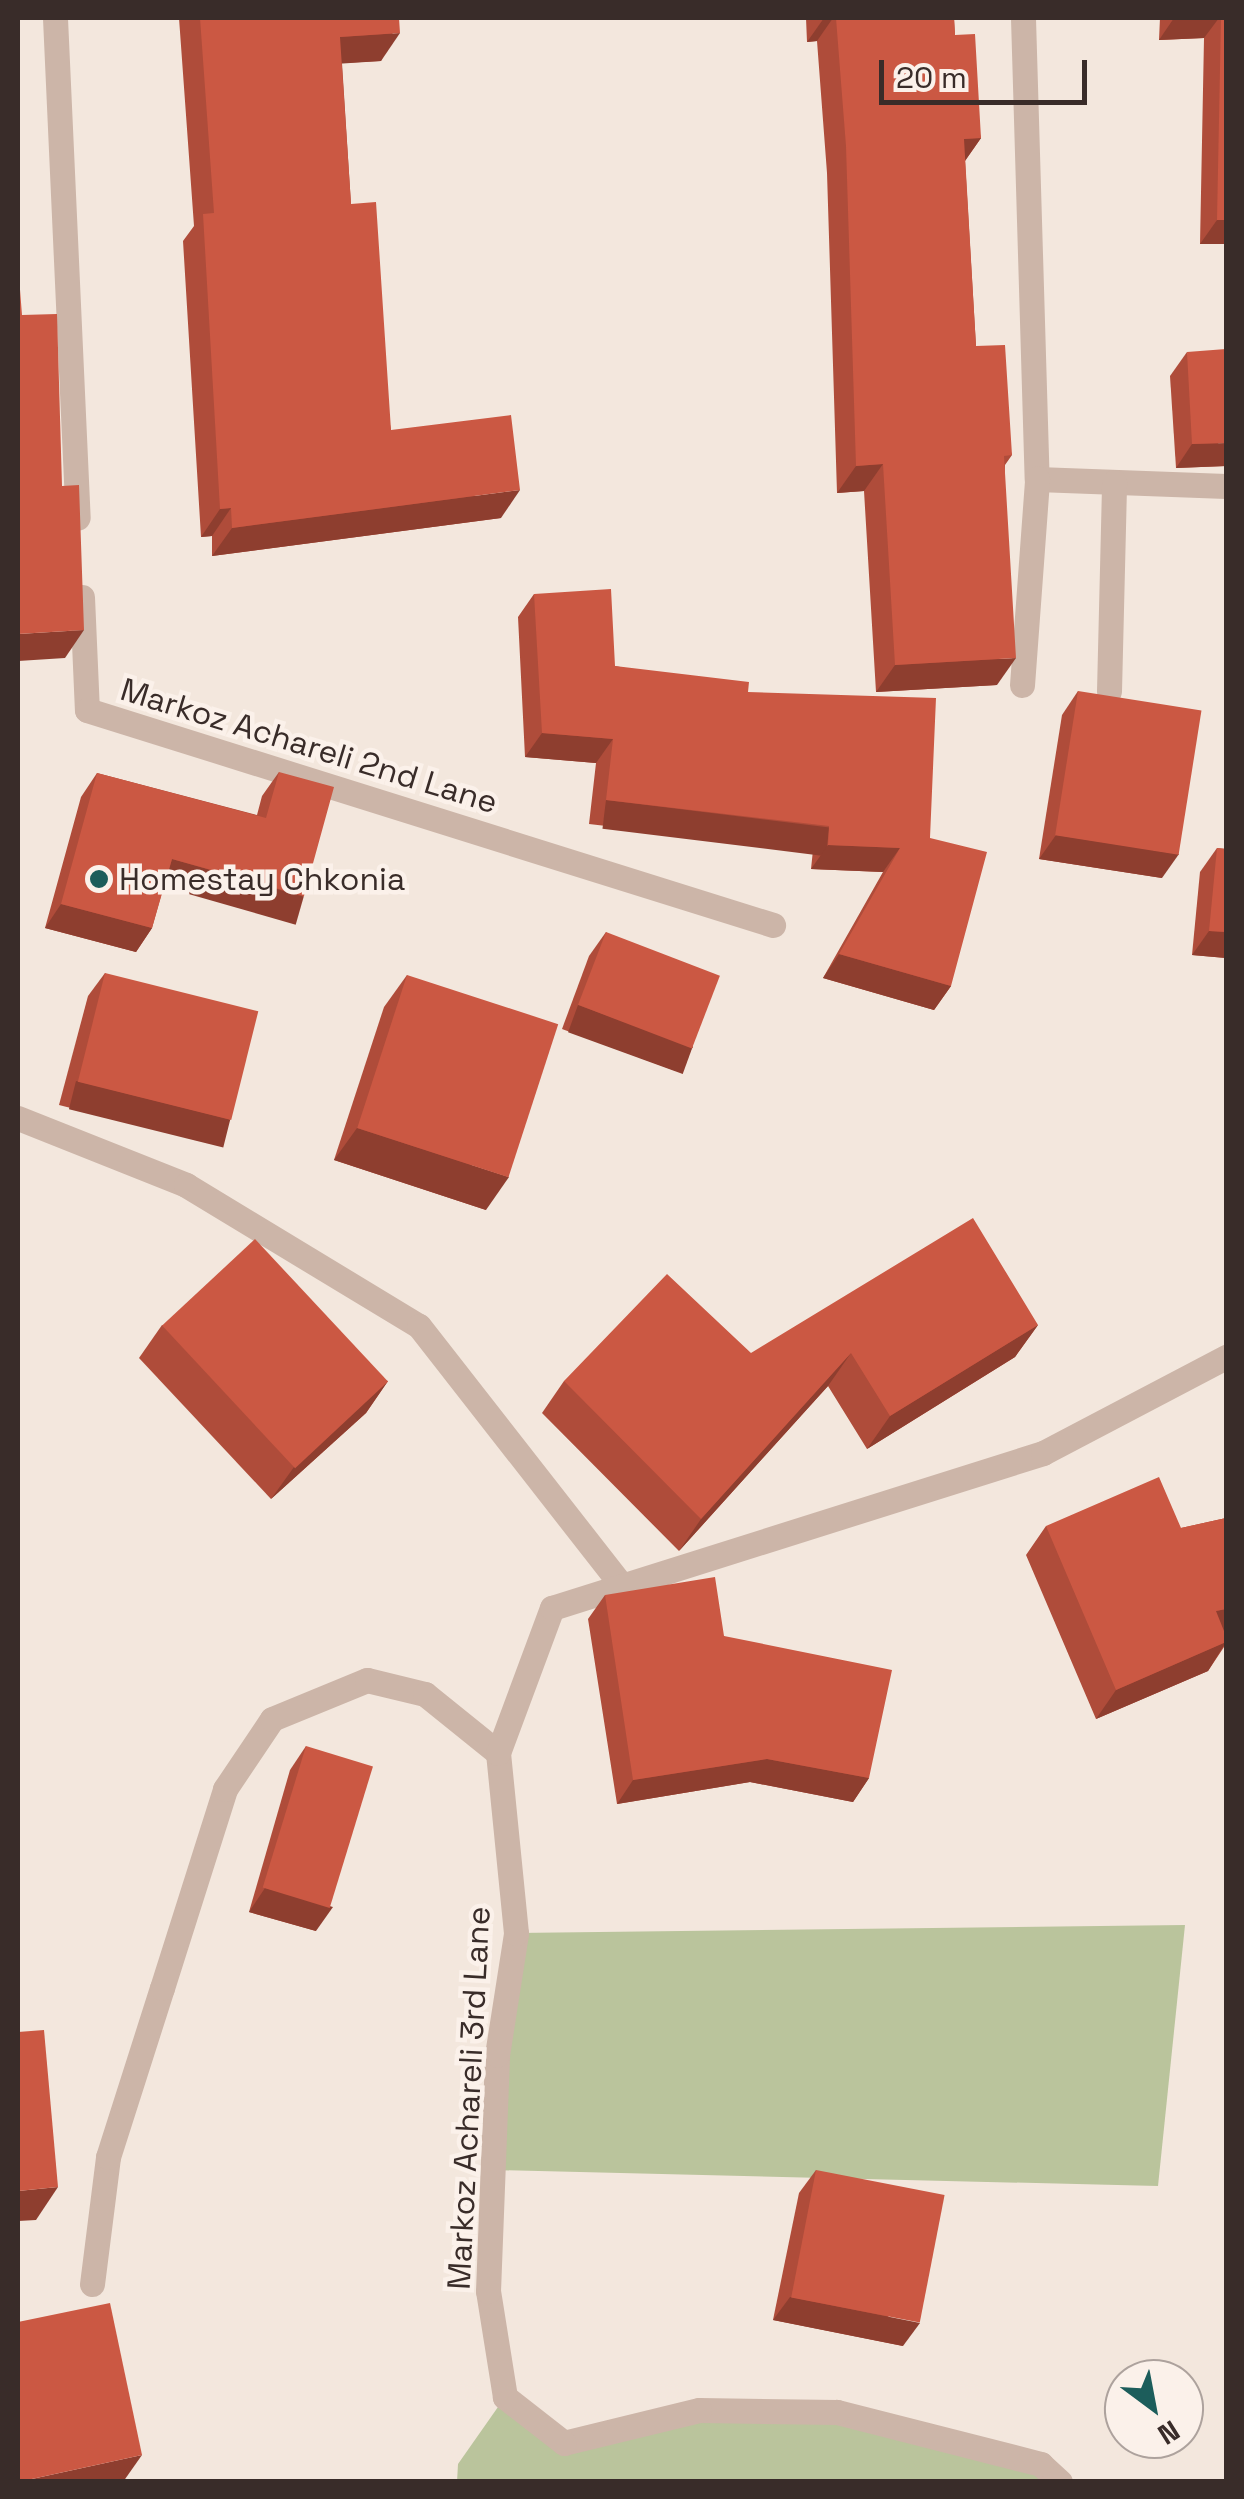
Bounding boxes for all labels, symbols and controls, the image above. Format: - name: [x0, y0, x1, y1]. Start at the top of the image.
- scale bar: [884, 40, 1092, 102]
- text: 20 m: [896, 58, 967, 97]
- street label: Markoz Achareli 2nd Lane: [116, 670, 502, 822]
- place label: Homestay Chkonia: [119, 860, 405, 898]
- marker: Homestay Chkonia: [88, 868, 110, 890]
- street label: Markoz Achareli 3rd Lane: [440, 1905, 498, 2291]
- north arrow: [1104, 2359, 1204, 2459]
- text: N: [1151, 2413, 1186, 2453]

